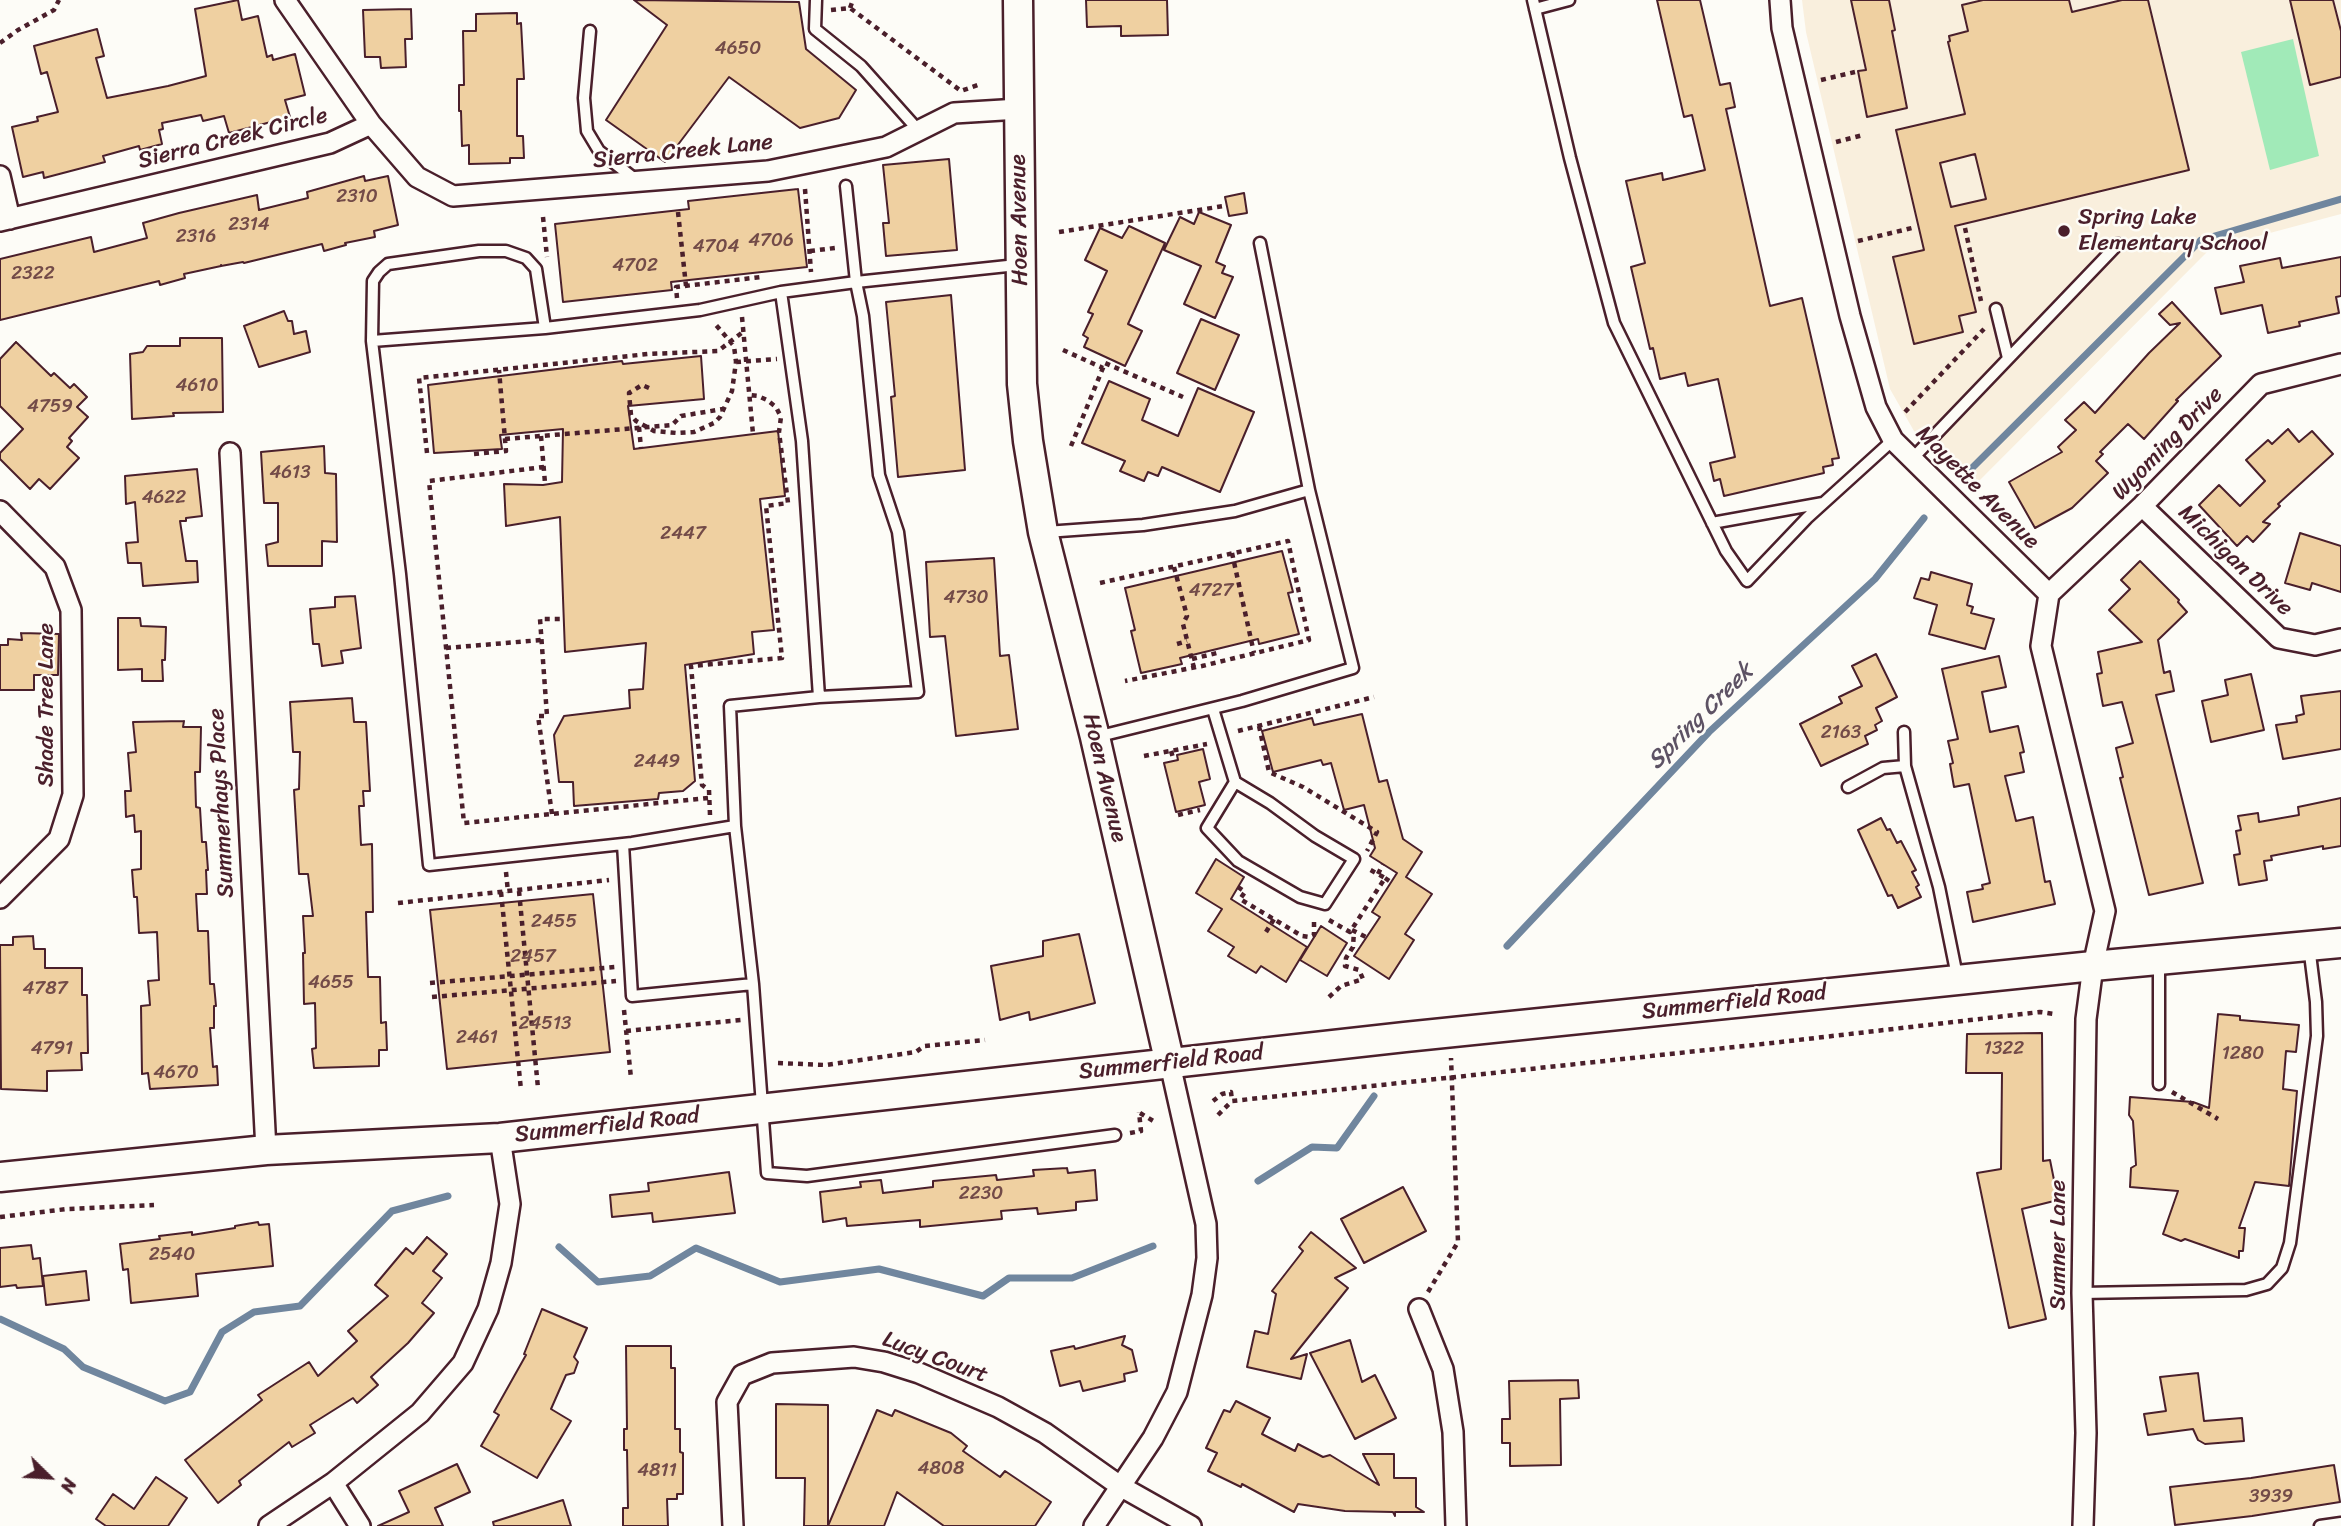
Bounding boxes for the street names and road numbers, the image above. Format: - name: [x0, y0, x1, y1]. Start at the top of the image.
- street label: Sierra Creek Circle: [135, 102, 331, 176]
- street label: Sierra Creek Lane: [592, 129, 774, 175]
- street label: Hoen Avenue: [1005, 154, 1035, 286]
- street label: Wyoming Drive: [2107, 381, 2229, 507]
- street label: Mayette Avenue: [1909, 420, 2045, 556]
- street label: Michigan Drive: [2172, 499, 2298, 623]
- street label: Shade Tree Lane: [33, 623, 61, 787]
- street label: Summerhays Place: [203, 708, 241, 898]
- street label: Hoen Avenue: [1076, 711, 1132, 845]
- street label: Summerfield Road: [1640, 980, 1828, 1026]
- street label: Summerfield Road: [1077, 1040, 1265, 1086]
- street label: Summerfield Road: [513, 1103, 701, 1149]
- street label: Sumner Lane: [2045, 1180, 2073, 1310]
- street label: Lucy Court: [879, 1326, 991, 1390]

